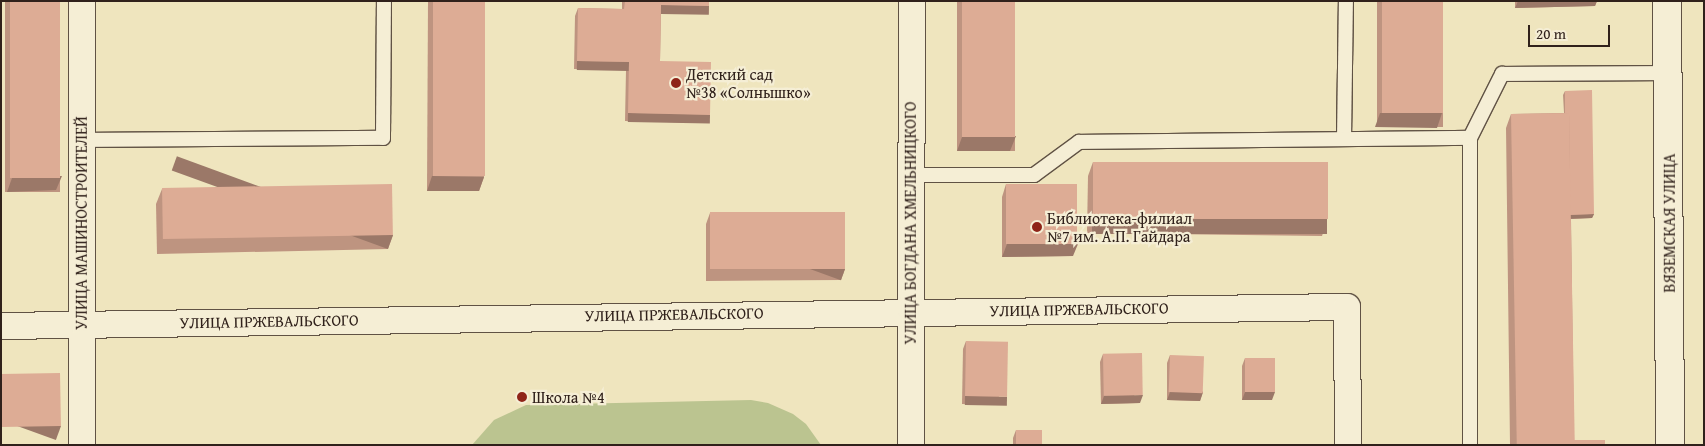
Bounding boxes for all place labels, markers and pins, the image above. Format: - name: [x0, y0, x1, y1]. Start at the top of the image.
- place label: Детский сад №38 «Солнышко»: [686, 64, 811, 102]
- marker: Детский сад №38 «Солнышко»: [670, 77, 682, 89]
- place label: Библиотека-филиал №7 им. А.П. Гайдара: [1047, 208, 1192, 246]
- marker: Библиотека-филиал №7 им. А.П. Гайдара: [1031, 221, 1043, 233]
- place label: Школа №4: [532, 387, 605, 407]
- marker: Школа №4: [516, 391, 528, 403]

